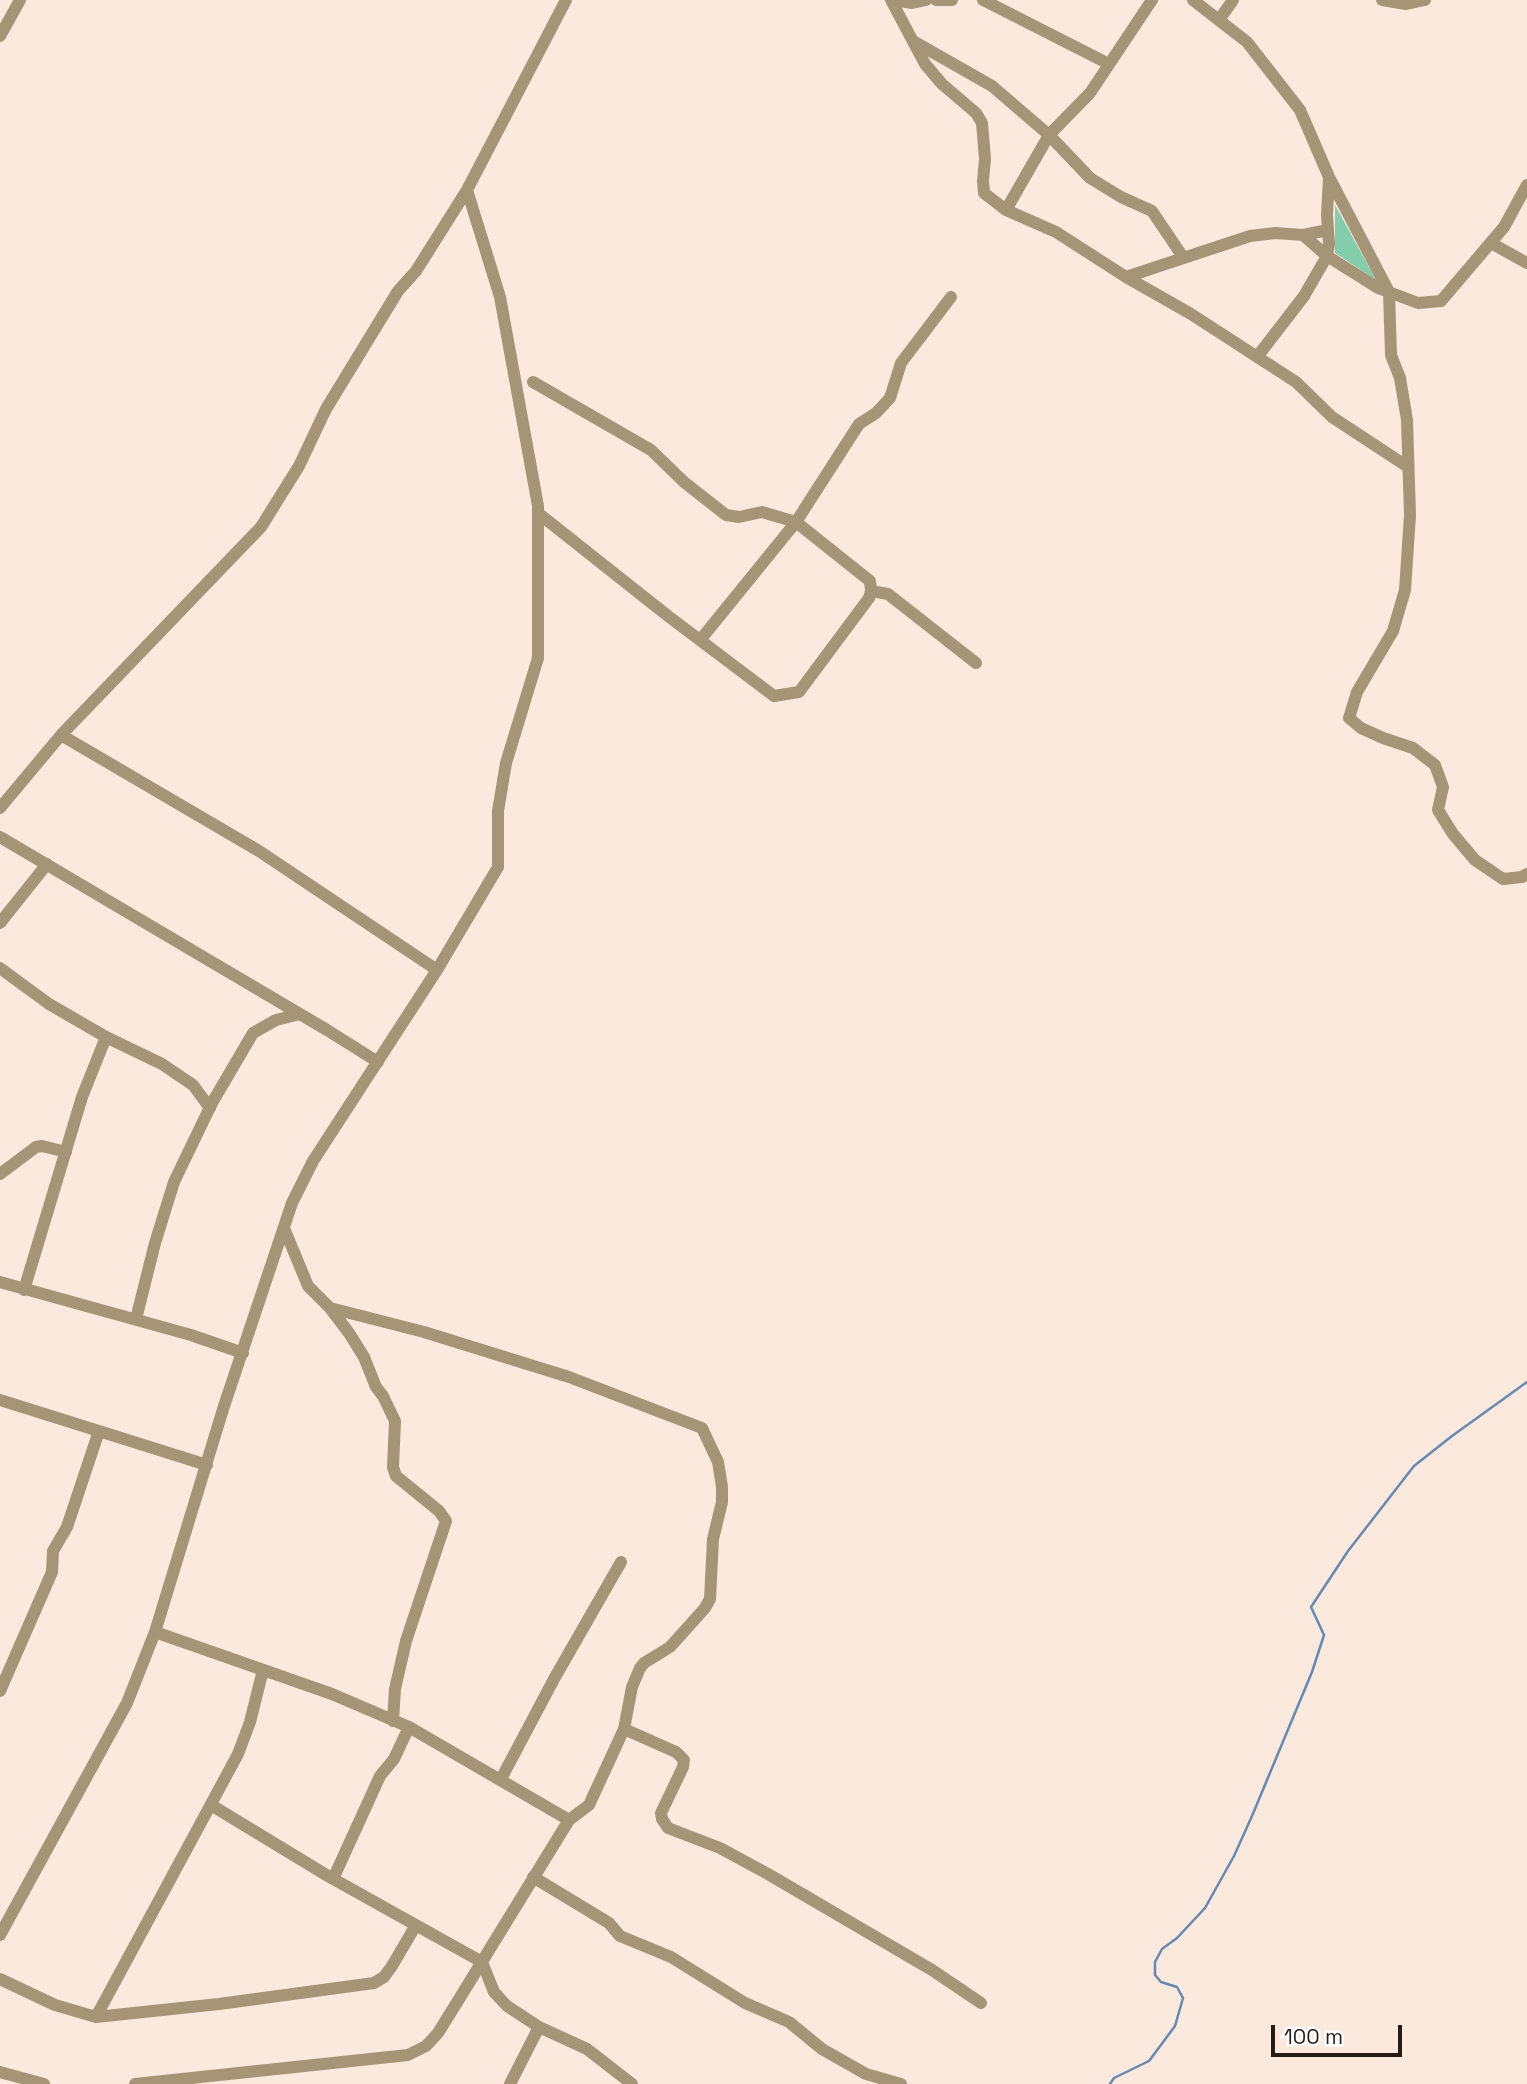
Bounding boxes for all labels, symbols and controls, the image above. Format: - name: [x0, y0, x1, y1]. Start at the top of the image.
- scale bar: [1275, 2010, 1406, 2054]
- text: 100 m: [1284, 2023, 1343, 2050]

